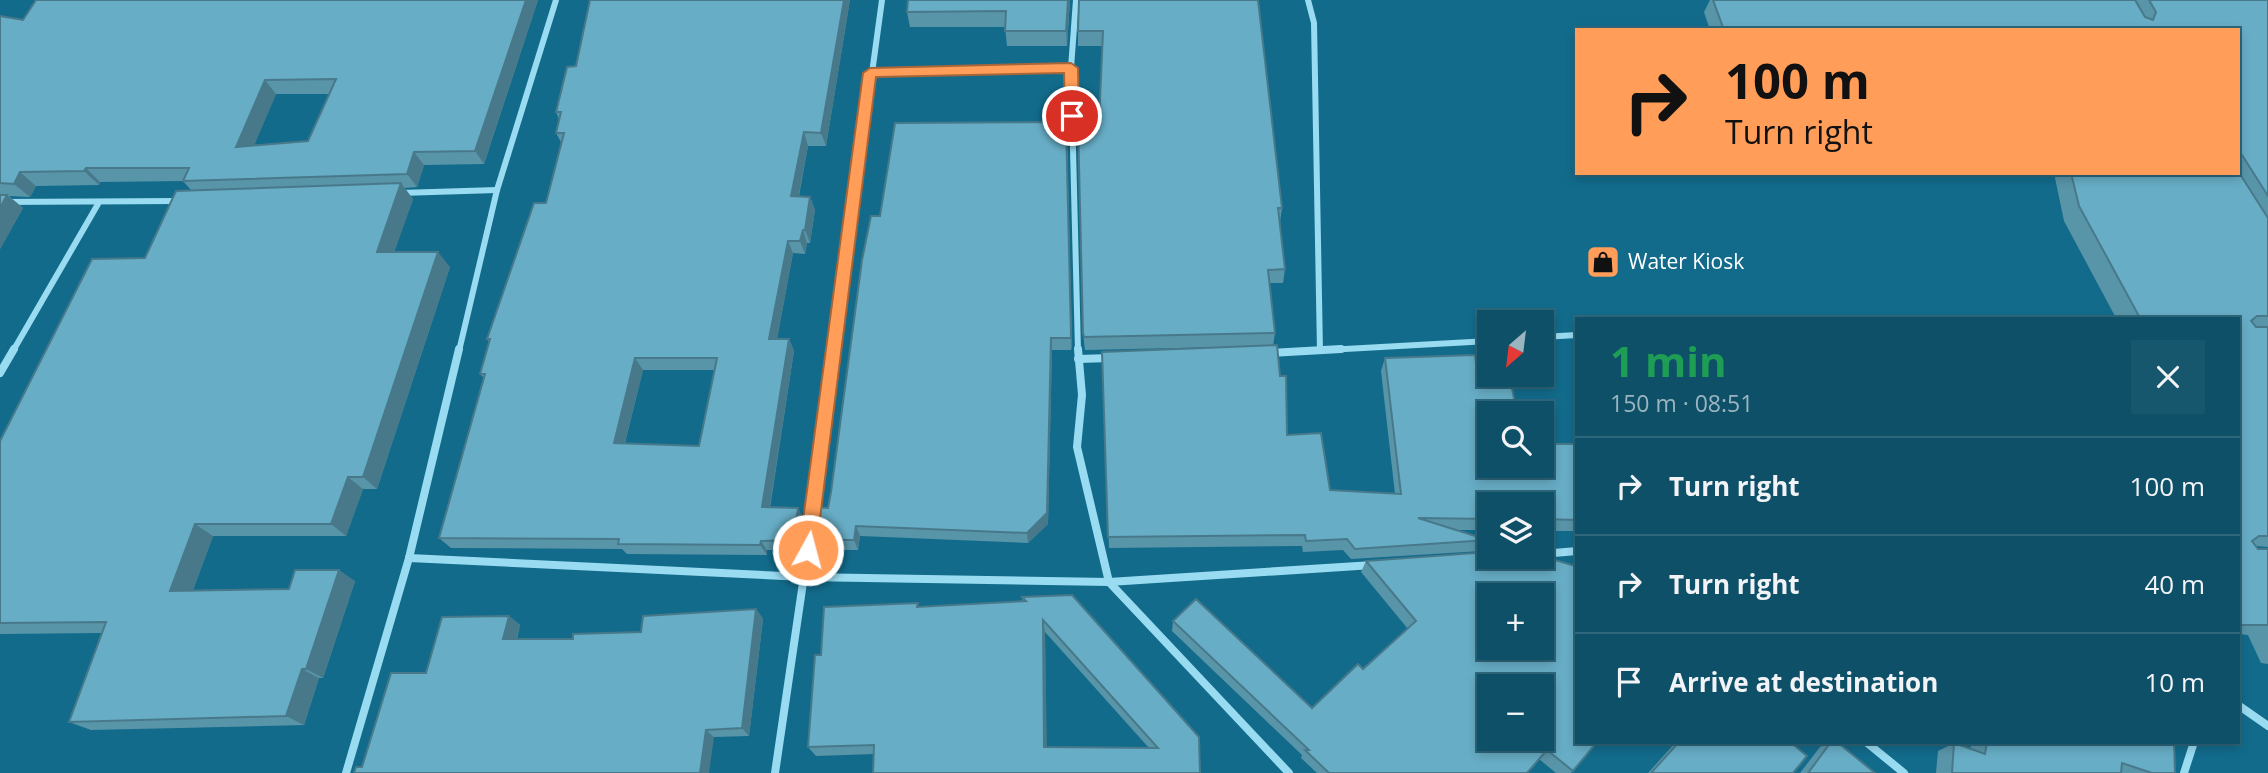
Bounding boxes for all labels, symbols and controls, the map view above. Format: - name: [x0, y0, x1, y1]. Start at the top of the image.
- text: 100 m: [1725, 47, 1870, 113]
- icon: right: [1610, 56, 1701, 147]
- pin: [1042, 86, 1102, 146]
- icon: arrive: [1053, 97, 1091, 135]
- text: Turn right: [1725, 110, 1873, 153]
- shop icon: Water Kiosk: [1584, 243, 1622, 281]
- place label: Water Kiosk: [1628, 247, 1744, 275]
- north arrow: [1477, 310, 1554, 387]
- map controls: [1477, 310, 1554, 751]
- text: 1 min: [1610, 332, 1727, 389]
- button: close: [2131, 340, 2205, 414]
- text: 150 m · 08:51: [1610, 387, 1753, 419]
- button: search: [1477, 401, 1554, 478]
- icon: right: [1610, 467, 1648, 505]
- text: Turn right: [1669, 468, 1800, 504]
- text: 100 m: [2130, 468, 2205, 504]
- button: layers: [1477, 492, 1554, 569]
- position arrow: [771, 513, 845, 587]
- icon: right: [1610, 565, 1648, 603]
- text: Turn right: [1669, 566, 1800, 602]
- text: 40 m: [2144, 566, 2205, 602]
- button: +: [1477, 583, 1554, 660]
- icon: arrive: [1610, 663, 1648, 701]
- text: Arrive at destination: [1669, 664, 1938, 700]
- text: 10 m: [2144, 664, 2205, 700]
- button: −: [1477, 674, 1554, 751]

